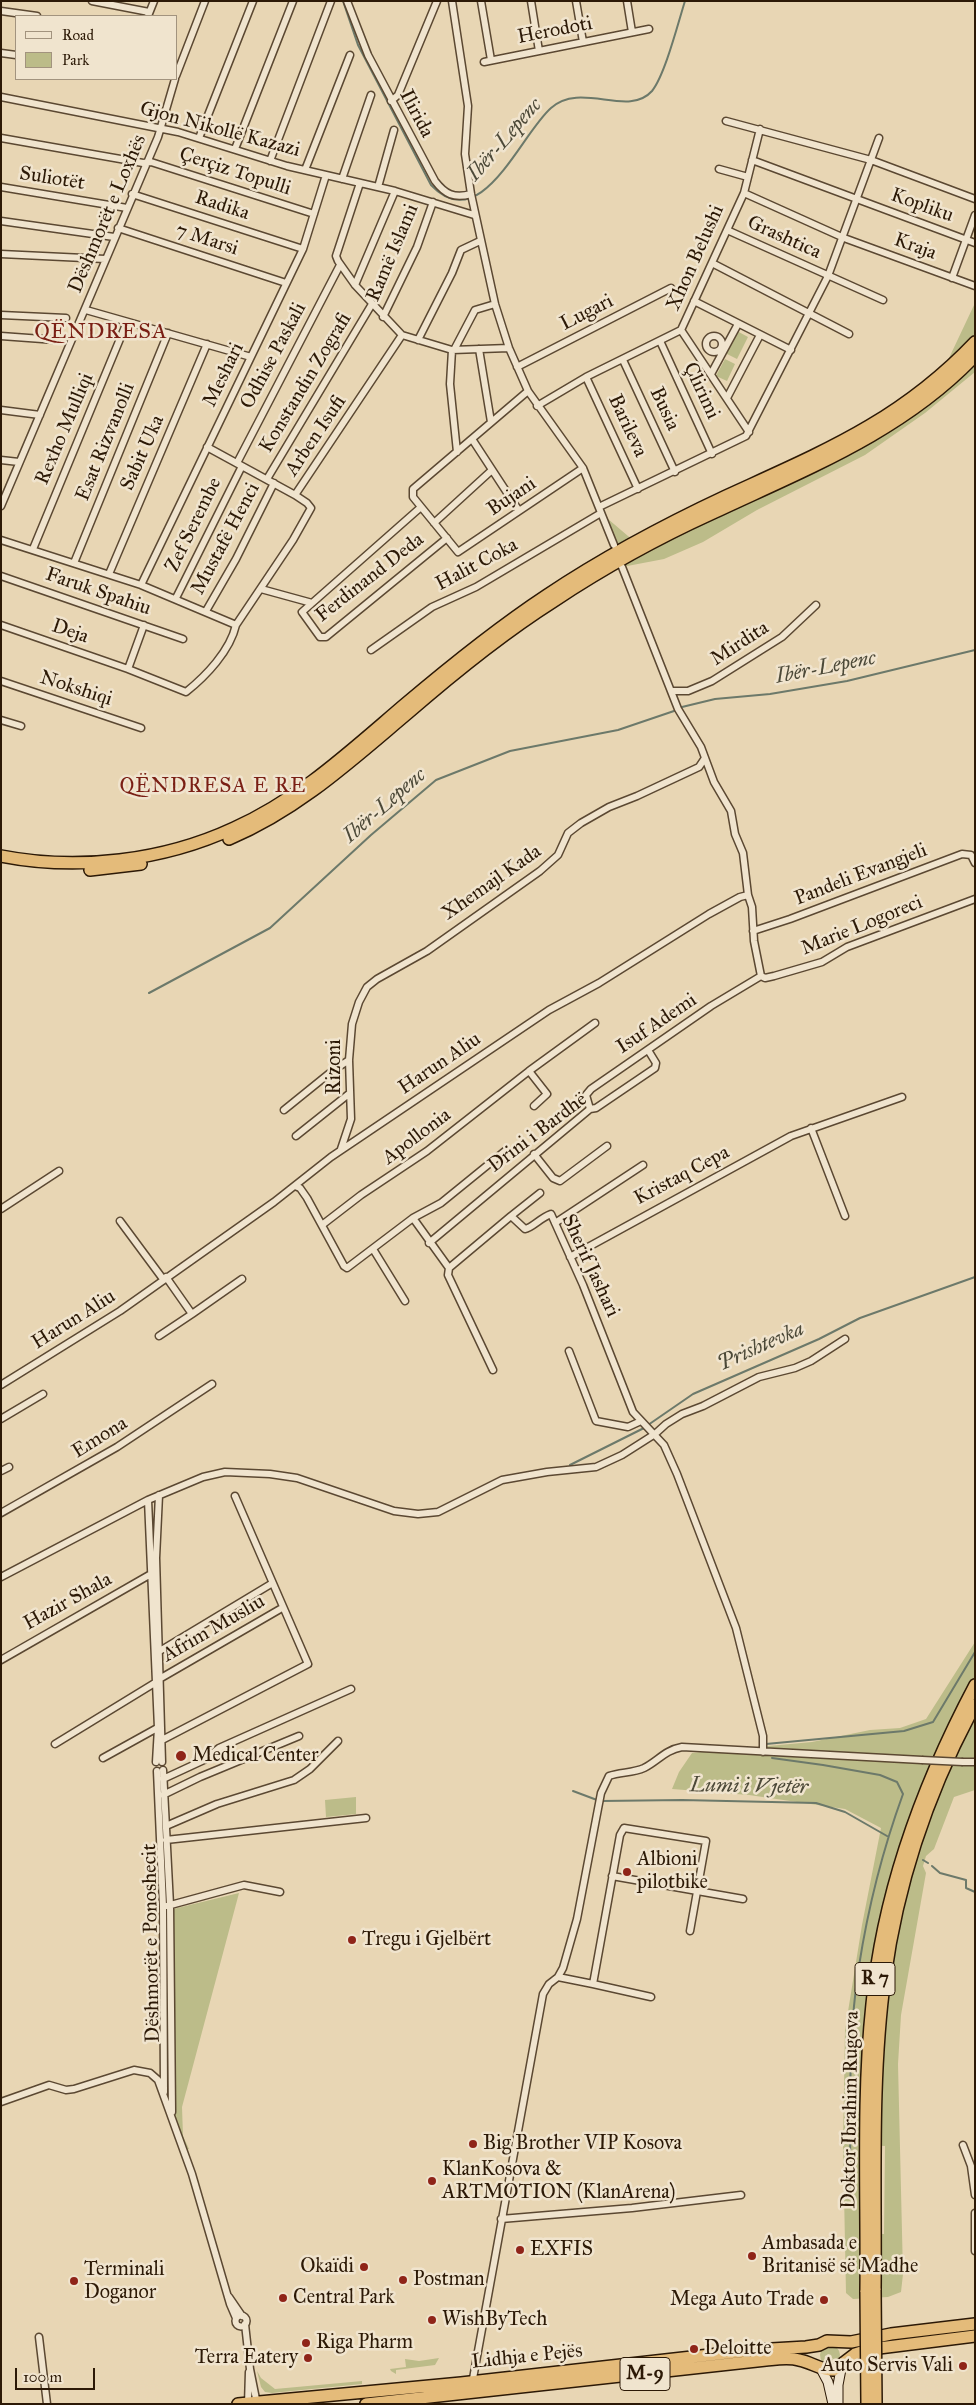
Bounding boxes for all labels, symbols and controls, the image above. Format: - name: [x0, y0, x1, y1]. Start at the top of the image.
- street label: Herodoti: [515, 12, 595, 50]
- legend: [15, 15, 178, 80]
- text: Road: [62, 26, 94, 44]
- text: Park: [62, 51, 89, 69]
- street label: Ilirida: [393, 86, 439, 142]
- water label: Ibër-Lepenc: [462, 93, 548, 187]
- street label: Gjon Nikollë Kazazi: [137, 97, 303, 163]
- street label: Dëshmorët e Loxhës: [64, 131, 152, 297]
- street label: Çerçiz Topulli: [176, 143, 294, 201]
- street label: Suliotët: [18, 162, 86, 196]
- street label: Kopliku: [887, 184, 957, 228]
- street label: Radika: [192, 186, 252, 226]
- street label: Ramë Islami: [362, 201, 424, 305]
- street label: Xhon Belushi: [662, 201, 730, 315]
- street label: Grashtica: [743, 211, 825, 265]
- street label: 7 Marsi: [173, 219, 241, 261]
- street label: Kraja: [890, 228, 940, 266]
- street label: Lugari: [557, 290, 617, 336]
- street label: Odhise Paskali: [236, 299, 312, 413]
- street label: Konstandin Zografi: [255, 309, 357, 457]
- district label: QËNDRESA: [33, 320, 169, 346]
- street label: Meshari: [198, 339, 250, 411]
- street label: Çlirimi: [677, 359, 725, 423]
- street label: Rexho Mulliqi: [31, 370, 99, 488]
- street label: Esat Rizvanolli: [71, 379, 141, 505]
- street label: Busia: [644, 383, 684, 435]
- street label: Arben Isufi: [280, 391, 352, 481]
- street label: Barileva: [602, 391, 652, 461]
- street label: Sabit Uka: [116, 412, 170, 494]
- street label: Bujani: [483, 472, 541, 522]
- street label: Zef Serembe: [161, 474, 227, 576]
- street label: Mustafë Henci: [186, 479, 266, 599]
- street label: Ferdinand Deda: [311, 528, 429, 628]
- street label: Halit Coka: [432, 533, 522, 597]
- street label: Faruk Spahiu: [42, 563, 154, 621]
- street label: Deja: [48, 615, 92, 649]
- street label: Mirdita: [706, 616, 774, 672]
- water label: Ibër-Lepenc: [774, 646, 878, 690]
- street label: Nokshiqi: [37, 666, 115, 712]
- water label: Ibër-Lepenc: [338, 763, 432, 849]
- district label: QËNDRESA E RE: [118, 774, 308, 800]
- street label: Pandeli Evangjeli: [791, 839, 931, 911]
- street label: Xhemajl Kada: [438, 840, 546, 926]
- street label: Marie Logoreci: [798, 891, 926, 961]
- street label: Isuf Ademi: [612, 988, 702, 1060]
- street label: Harun Aliu: [394, 1028, 486, 1100]
- street label: Rizoni: [323, 1039, 347, 1095]
- street label: Drini i Bardhë: [484, 1088, 592, 1178]
- street label: Apollonia: [378, 1104, 456, 1170]
- street label: Kristaq Cepa: [630, 1141, 734, 1211]
- street label: Sherif Jashari: [556, 1211, 624, 1321]
- street label: Harun Aliu: [28, 1285, 120, 1355]
- water label: Prishtevka: [714, 1317, 808, 1377]
- street label: Emona: [68, 1412, 132, 1464]
- street label: Hazir Shala: [20, 1568, 116, 1636]
- street label: Afrim Musliu: [159, 1590, 269, 1668]
- place label: Medical Center: [192, 1744, 318, 1768]
- marker: Medical Center: [174, 1749, 188, 1763]
- water label: Lumi i Vjetër: [690, 1773, 808, 1801]
- street label: Dëshmorët e Ponoshecit: [138, 1843, 166, 2043]
- place label: Albioni pilotbike: [637, 1848, 708, 1895]
- marker: Albioni pilotbike: [621, 1866, 633, 1878]
- place label: Tregu i Gjelbërt: [362, 1928, 491, 1952]
- marker: Tregu i Gjelbërt: [346, 1934, 358, 1946]
- road number: R 7: [855, 1962, 895, 1996]
- street label: Doktor Ibrahim Rugova: [837, 2011, 865, 2209]
- place label: Big Brother VIP Kosova: [483, 2132, 682, 2156]
- marker: Big Brother VIP Kosova: [467, 2138, 479, 2150]
- place label: KlanKosova & ARTMOTION (KlanArena): [442, 2158, 675, 2205]
- marker: KlanKosova & ARTMOTION (KlanArena): [426, 2175, 438, 2187]
- place label: Ambasada e Britanisë së Madhe: [762, 2232, 918, 2279]
- place label: EXFIS: [530, 2238, 593, 2262]
- marker: EXFIS: [514, 2244, 526, 2256]
- marker: Ambasada e Britanisë së Madhe: [746, 2250, 758, 2262]
- place label: Okaïdi: [300, 2255, 354, 2279]
- place label: Terminali Doganor: [84, 2258, 164, 2305]
- marker: Okaïdi: [358, 2261, 370, 2273]
- place label: Postman: [413, 2268, 485, 2292]
- marker: Postman: [397, 2274, 409, 2286]
- marker: Terminali Doganor: [68, 2275, 80, 2287]
- place label: Central Park: [293, 2286, 395, 2310]
- place label: Mega Auto Trade: [670, 2288, 814, 2312]
- marker: Central Park: [277, 2292, 289, 2304]
- marker: Mega Auto Trade: [818, 2294, 830, 2306]
- place label: WishByTech: [442, 2308, 547, 2332]
- marker: WishByTech: [426, 2314, 438, 2326]
- place label: Riga Pharm: [316, 2331, 413, 2355]
- marker: Riga Pharm: [300, 2337, 312, 2349]
- place label: Deloitte: [704, 2337, 772, 2361]
- street label: Lidhja e Pejës: [470, 2339, 584, 2375]
- marker: Deloitte: [688, 2343, 700, 2355]
- place label: Terra Eatery: [195, 2346, 298, 2370]
- marker: Terra Eatery: [302, 2352, 314, 2364]
- place label: Auto Servis Vali: [821, 2354, 953, 2378]
- scale bar: [18, 2358, 98, 2390]
- road number: M-9: [620, 2358, 670, 2390]
- marker: Auto Servis Vali: [957, 2360, 969, 2372]
- text: 100 m: [23, 2368, 62, 2386]

